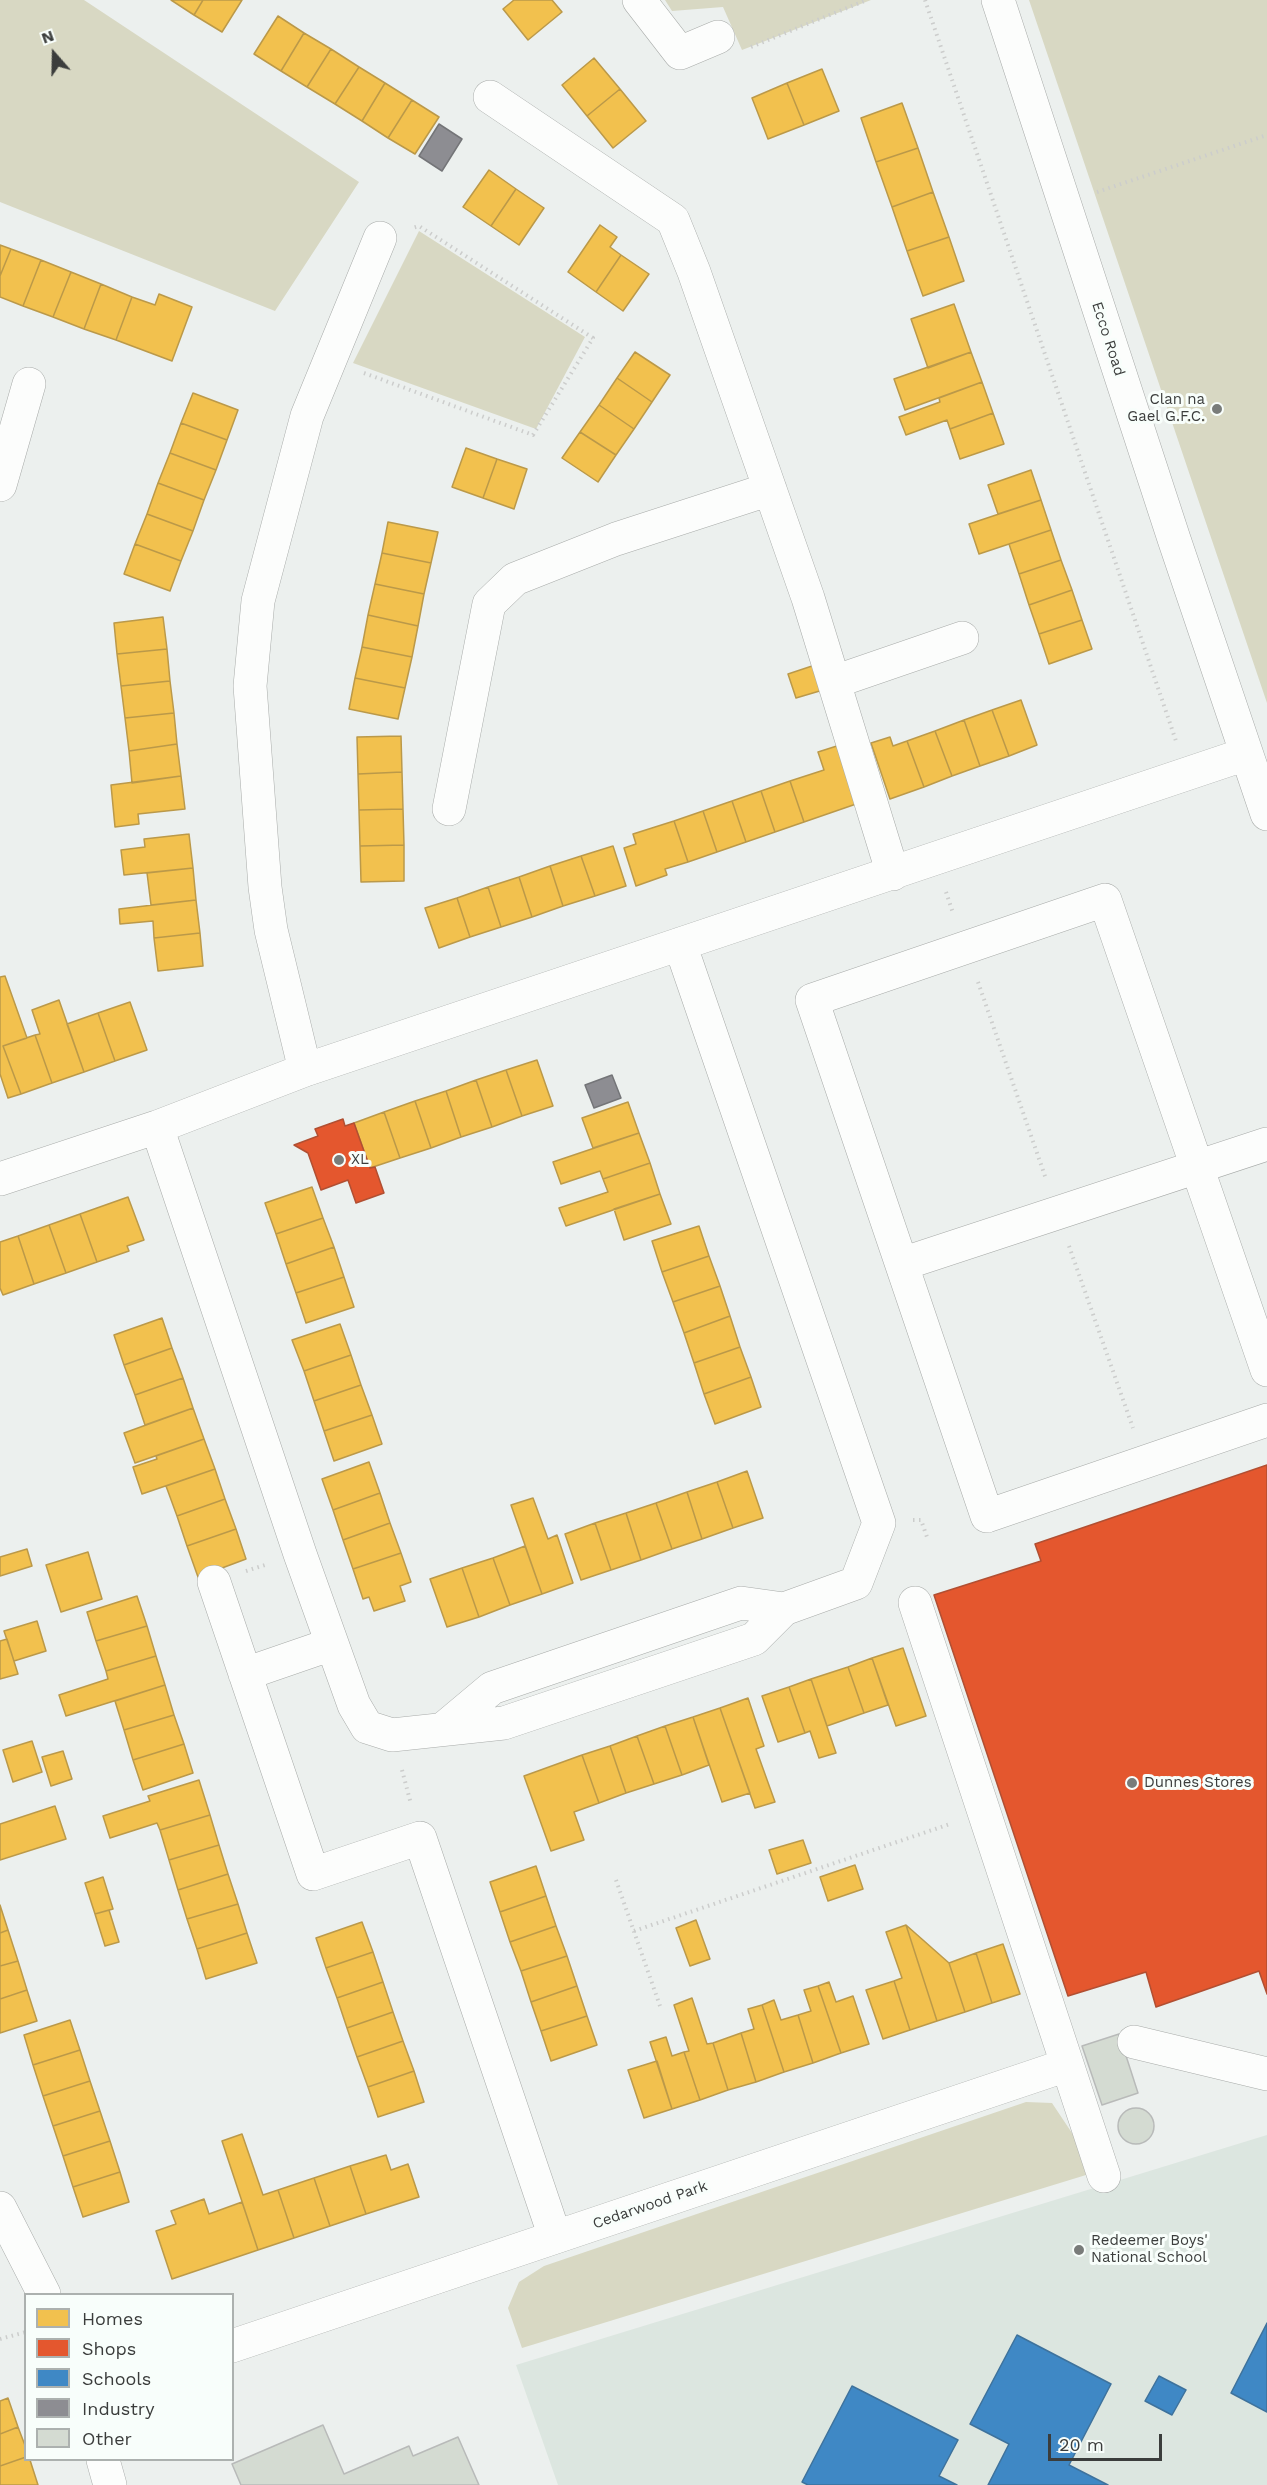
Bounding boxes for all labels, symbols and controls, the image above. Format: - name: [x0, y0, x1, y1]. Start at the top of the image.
- north arrow: [24, 24, 84, 84]
- text: N: [39, 26, 56, 48]
- street label: Ecco Road: [1088, 300, 1128, 378]
- place label: Clan na Gael G.F.C.: [1127, 391, 1205, 426]
- marker: Clan na Gael G.F.C.: [1210, 402, 1224, 416]
- place label: XL: [351, 1151, 369, 1169]
- marker: XL: [332, 1153, 346, 1167]
- place label: Dunnes Stores: [1144, 1774, 1252, 1792]
- marker: Dunnes Stores: [1125, 1776, 1139, 1790]
- street label: Cedarwood Park: [590, 2177, 710, 2233]
- place label: Redeemer Boys' National School: [1091, 2232, 1208, 2267]
- marker: Redeemer Boys' National School: [1072, 2243, 1086, 2257]
- legend: [24, 2293, 234, 2461]
- text: Homes: [82, 2308, 143, 2329]
- text: Shops: [82, 2338, 136, 2359]
- text: Schools: [82, 2368, 151, 2389]
- text: Industry: [82, 2398, 154, 2419]
- scale bar: [1051, 2422, 1165, 2460]
- text: Other: [82, 2428, 132, 2449]
- text: 20 m: [1059, 2434, 1104, 2455]

